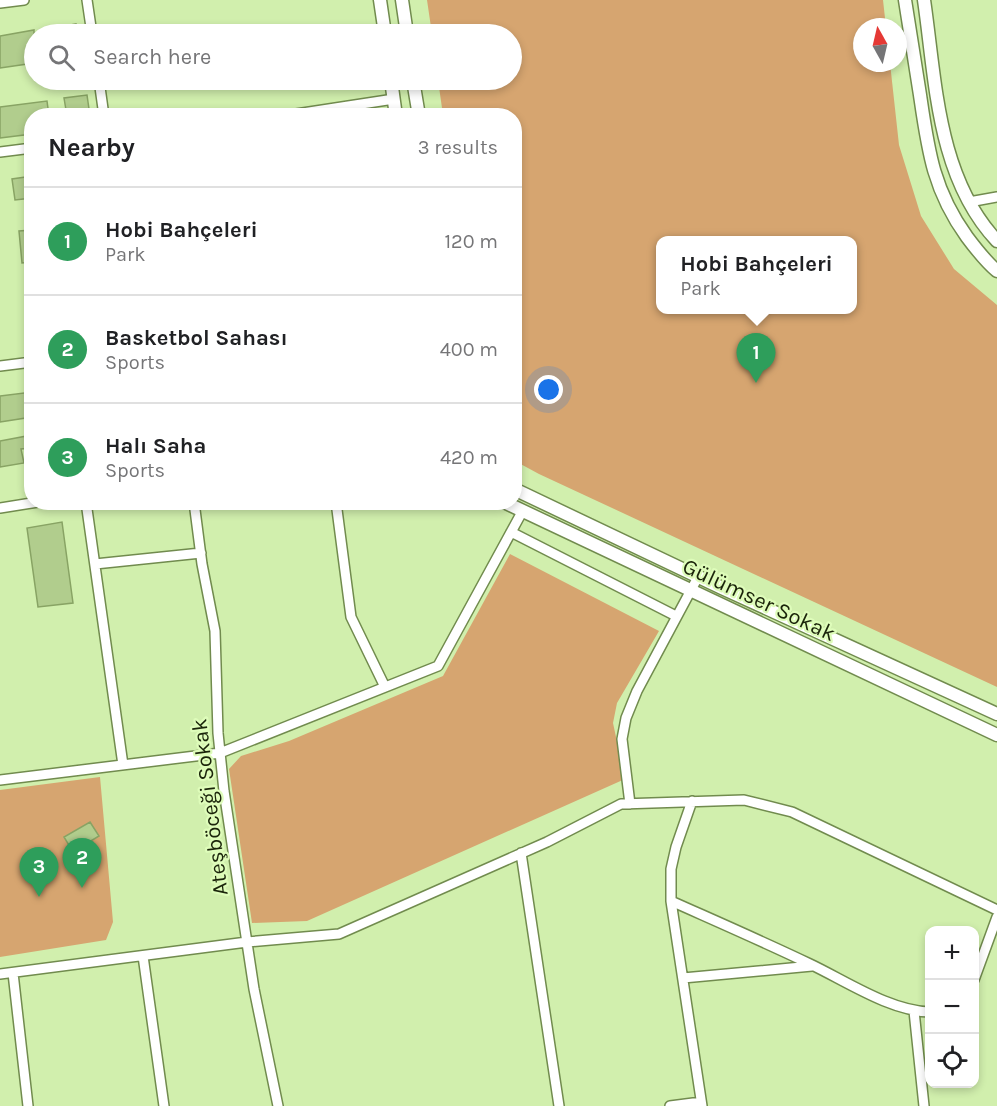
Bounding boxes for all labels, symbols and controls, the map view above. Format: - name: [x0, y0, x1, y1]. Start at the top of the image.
- north arrow: [853, 18, 907, 72]
- search box: [24, 24, 522, 90]
- icon: search: [45, 41, 78, 74]
- text: Search here: [93, 44, 211, 70]
- text: Nearby: [48, 132, 135, 163]
- text: 3 results: [418, 136, 498, 159]
- text: Hobi Bahçeleri: [105, 217, 258, 243]
- text: 1: [64, 230, 71, 253]
- text: 120 m: [444, 230, 498, 253]
- popup: [656, 236, 857, 314]
- text: Park: [105, 243, 146, 266]
- text: Hobi Bahçeleri: [680, 251, 833, 277]
- text: Park: [680, 277, 721, 300]
- text: Basketbol Sahası: [105, 325, 288, 351]
- pin: 1: [736, 334, 776, 383]
- text: 2: [61, 338, 74, 361]
- text: 400 m: [440, 338, 498, 361]
- text: Sports: [105, 351, 165, 374]
- your location: [534, 375, 563, 404]
- text: Halı Saha: [105, 433, 206, 459]
- text: 3: [61, 446, 74, 469]
- text: 420 m: [440, 446, 498, 469]
- text: Sports: [105, 459, 165, 482]
- street label: Gülümser Sokak: [678, 553, 840, 647]
- street label: Ateşböceği Sokak: [186, 717, 234, 897]
- pin: 2: [62, 838, 101, 888]
- pin: 3: [20, 848, 58, 897]
- map controls: [925, 926, 979, 1088]
- button: +: [925, 926, 979, 980]
- button: −: [925, 980, 979, 1034]
- button: locate: [925, 1034, 979, 1088]

